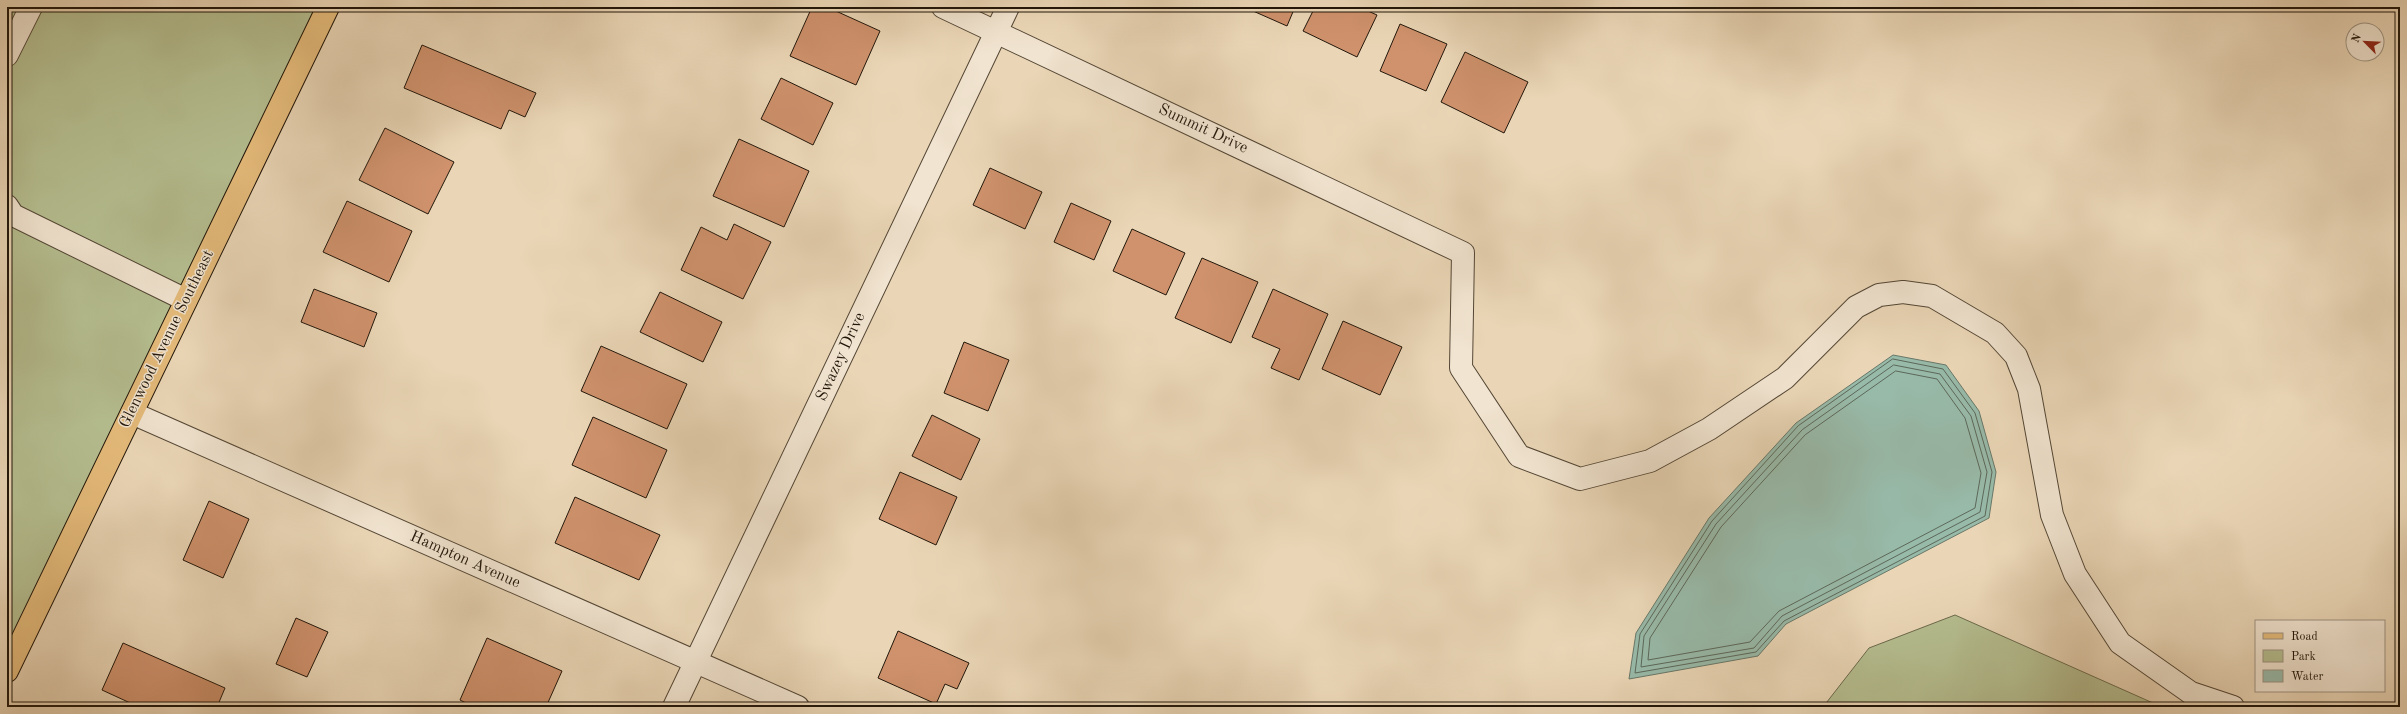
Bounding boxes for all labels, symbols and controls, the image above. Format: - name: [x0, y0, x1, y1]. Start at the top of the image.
- north arrow: [2345, 22, 2385, 62]
- text: N: [2351, 32, 2364, 45]
- street label: Summit Drive: [1156, 101, 1250, 157]
- street label: Glenwood Avenue Southeast: [117, 247, 217, 431]
- street label: Swazey Drive: [814, 310, 868, 404]
- street label: Hampton Avenue: [407, 528, 523, 592]
- legend: [2255, 620, 2385, 692]
- text: Road: [2291, 631, 2318, 643]
- text: Park: [2291, 651, 2316, 663]
- text: Water: [2291, 671, 2324, 683]

